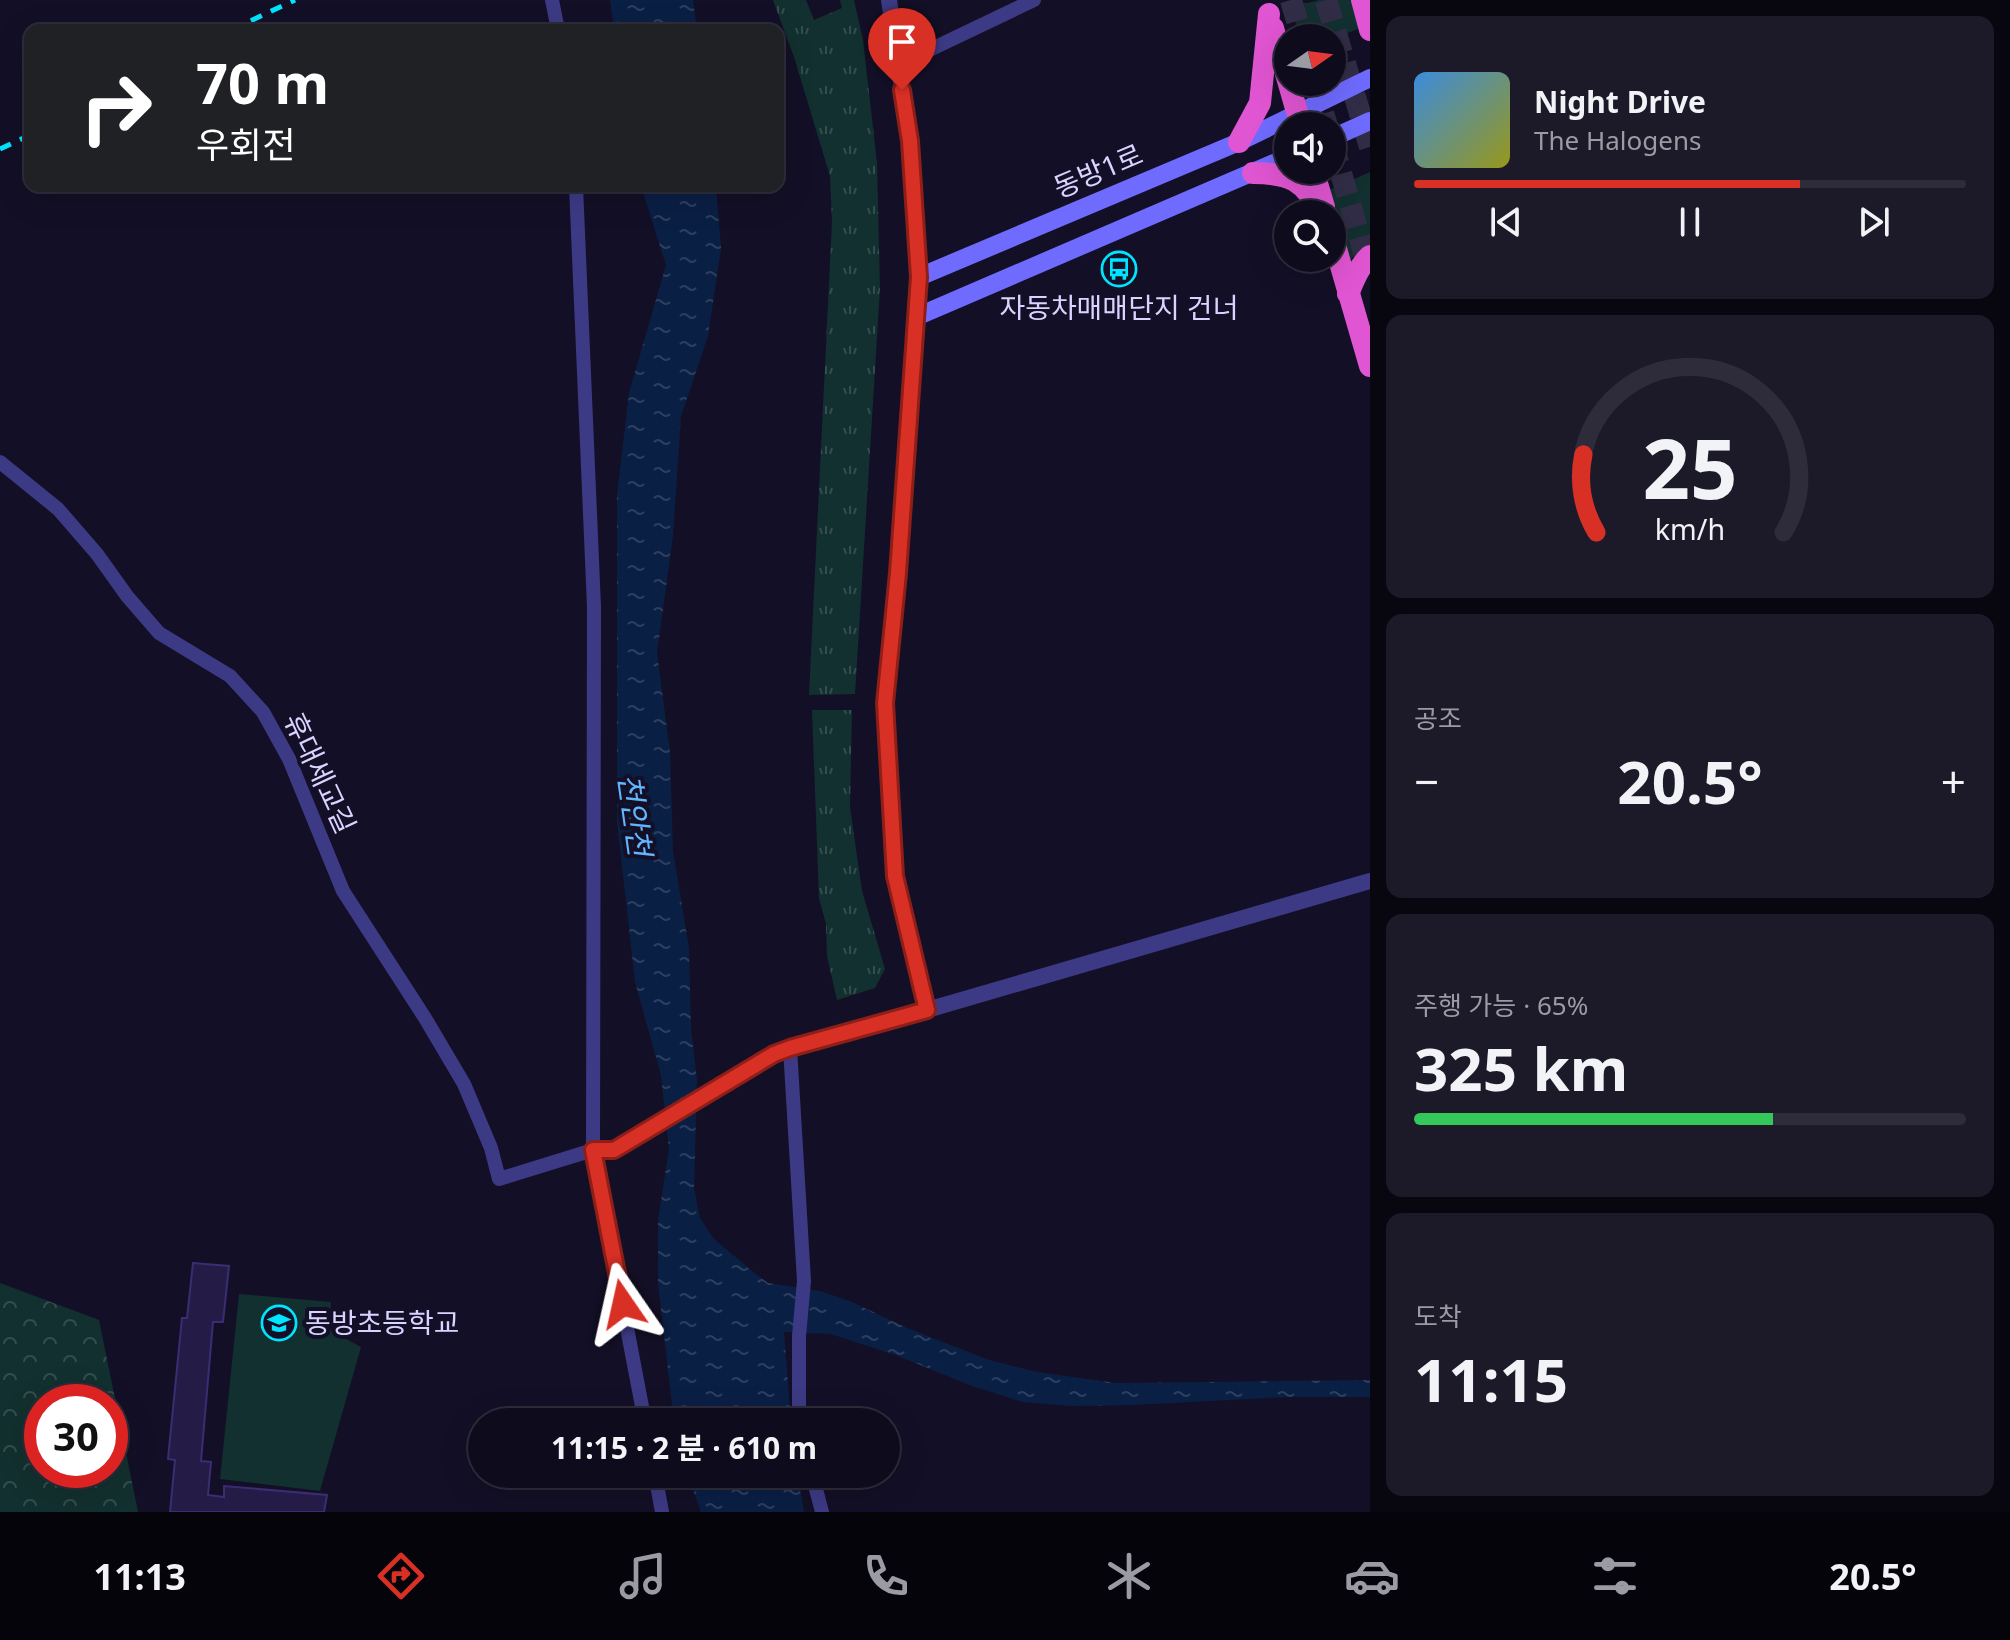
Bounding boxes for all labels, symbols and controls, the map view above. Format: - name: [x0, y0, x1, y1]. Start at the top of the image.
- pin: [868, 8, 936, 90]
- icon: arrive: [880, 20, 924, 64]
- north arrow: [1274, 24, 1346, 96]
- map controls: [1274, 24, 1346, 272]
- text: 70 m: [196, 44, 329, 120]
- icon: right: [64, 56, 168, 160]
- text: Night Drive: [1534, 81, 1706, 122]
- button: sound: [1274, 112, 1346, 184]
- text: 우회전: [196, 120, 295, 169]
- text: The Halogens: [1534, 122, 1701, 158]
- street label: 동방1로: [1047, 134, 1148, 206]
- button: search: [1274, 200, 1346, 272]
- icon: previous: [1484, 200, 1528, 244]
- icon: pause: [1668, 200, 1712, 244]
- icon: next: [1852, 200, 1896, 244]
- bus stop icon: 자동차매매단지 건너: [1100, 250, 1138, 288]
- place label: 자동차매매단지 건너: [999, 288, 1239, 326]
- text: 25: [1642, 409, 1738, 522]
- text: km/h: [1655, 509, 1725, 548]
- text: 공조: [1414, 700, 1462, 736]
- street label: 휴대세교길: [276, 706, 365, 839]
- text: 20.5°: [1617, 740, 1763, 822]
- text: −: [1414, 751, 1439, 811]
- text: +: [1941, 751, 1966, 811]
- water label: 천안천: [609, 771, 662, 862]
- text: 주행 가능 · 65%: [1414, 987, 1588, 1023]
- text: 325 km: [1414, 1027, 1628, 1109]
- position arrow: [581, 1262, 665, 1346]
- text: 도착: [1414, 1298, 1462, 1334]
- place label: 동방초등학교: [305, 1303, 460, 1341]
- school or university icon: 동방초등학교: [260, 1304, 298, 1342]
- text: 11:15: [1414, 1338, 1568, 1420]
- speed limit sign: 30: [24, 1384, 128, 1488]
- text: 11:15 · 2 분 · 610 m: [551, 1427, 817, 1468]
- icon: directions: [373, 1548, 429, 1604]
- icon: music: [615, 1548, 671, 1604]
- icon: phone: [858, 1548, 914, 1604]
- icon: climate: [1101, 1548, 1157, 1604]
- icon: car: [1344, 1548, 1400, 1604]
- icon: filters: [1587, 1548, 1643, 1604]
- text: 11:13: [93, 1552, 186, 1601]
- text: 20.5°: [1829, 1552, 1917, 1601]

